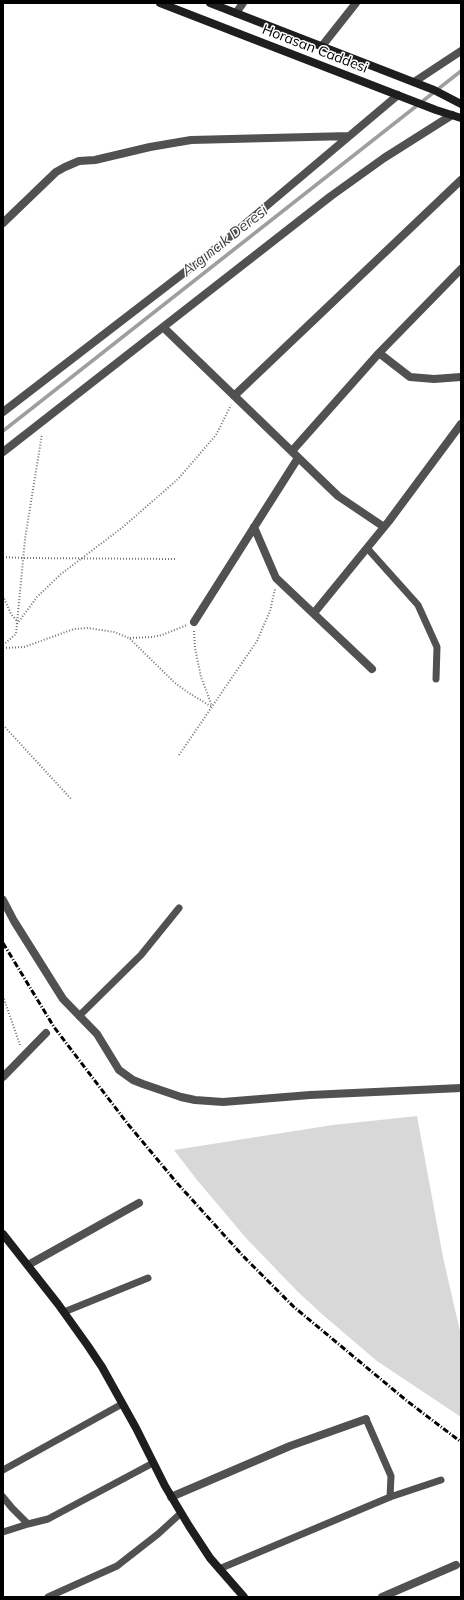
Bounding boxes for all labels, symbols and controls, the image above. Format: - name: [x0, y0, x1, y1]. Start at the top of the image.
- street label: Horasan Caddesi: [260, 21, 370, 77]
- water label: Argıncık Deresi: [178, 202, 272, 280]

